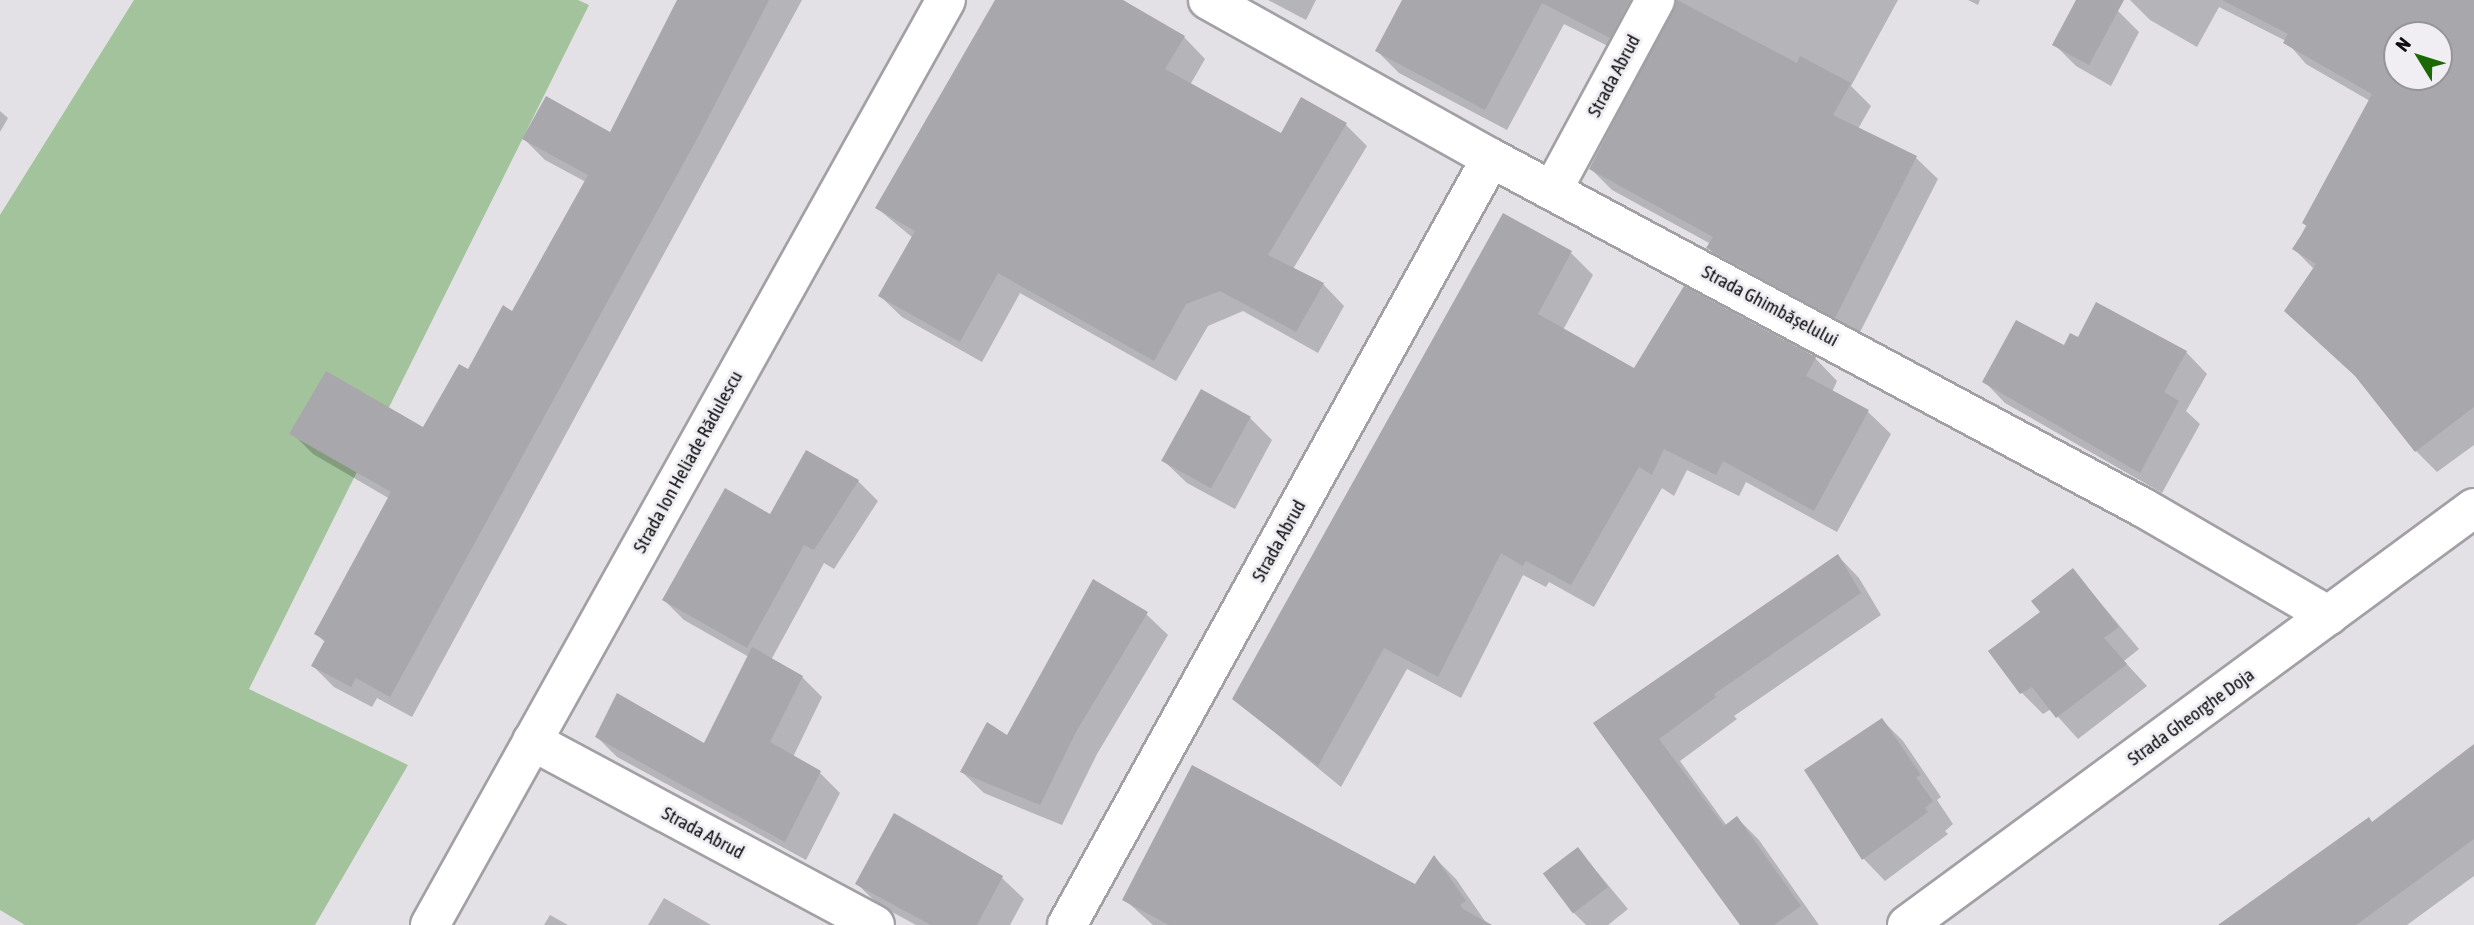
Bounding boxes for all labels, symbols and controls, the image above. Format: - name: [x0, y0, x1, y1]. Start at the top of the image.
- north arrow: [2383, 21, 2453, 91]
- street label: Strada Abrud: [1583, 31, 1645, 121]
- text: N: [2391, 33, 2415, 55]
- street label: Strada Ghimbășelului: [1698, 260, 1842, 352]
- street label: Strada Ion Heliade Rădulescu: [628, 367, 748, 557]
- street label: Strada Abrud: [1247, 496, 1311, 586]
- street label: Strada Gheorghe Doja: [2123, 663, 2259, 771]
- street label: Strada Abrud: [658, 802, 748, 864]

